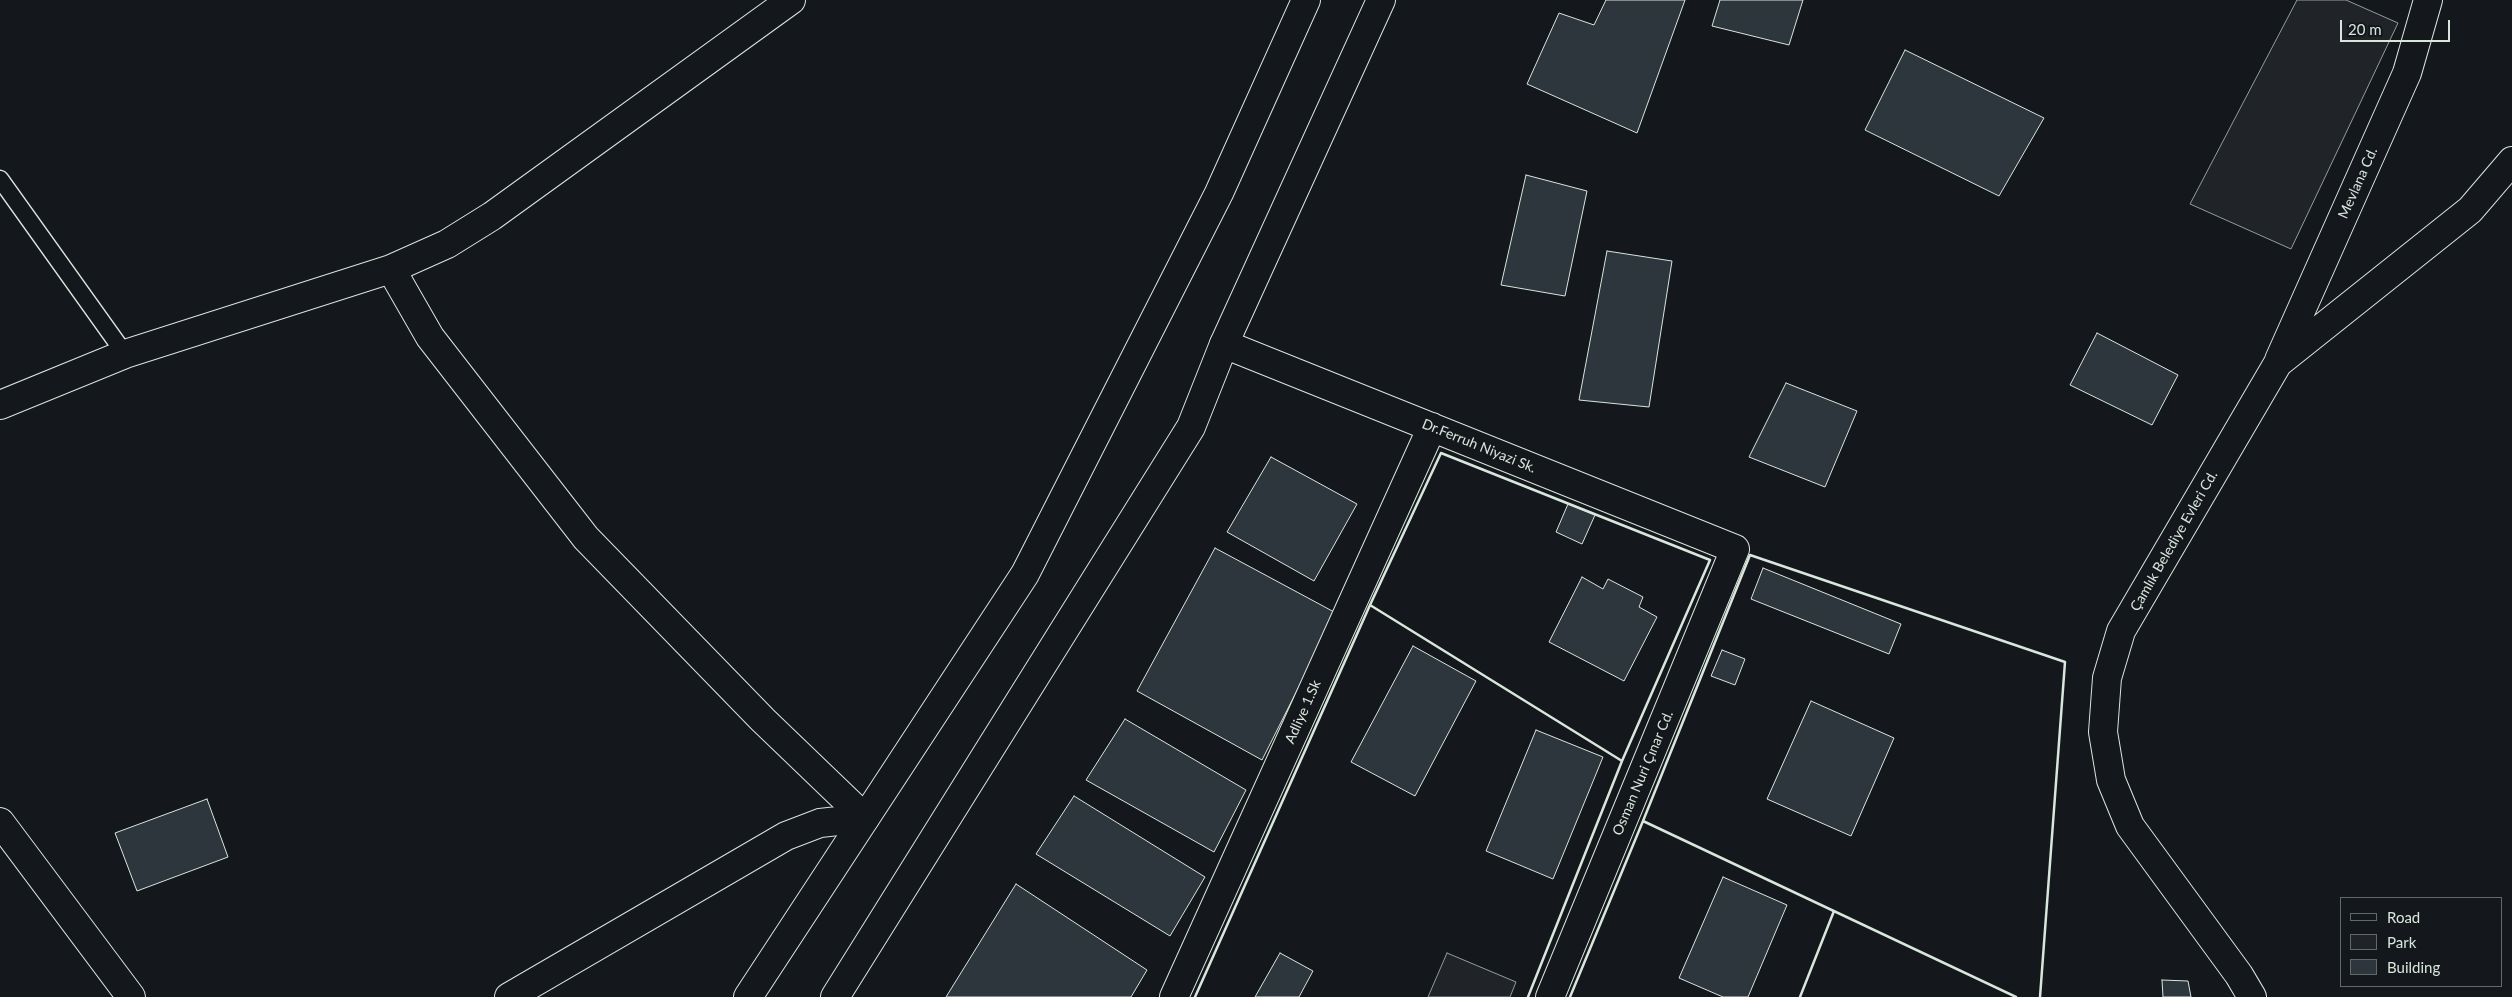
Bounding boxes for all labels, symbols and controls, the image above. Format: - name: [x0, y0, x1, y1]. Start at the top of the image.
- scale bar: [2342, 10, 2452, 42]
- text: 20 m: [2348, 20, 2382, 38]
- street label: Mevlana Cd.: [2335, 145, 2381, 221]
- street label: Dr.Ferruh Niyazi Sk.: [1419, 415, 1539, 477]
- street label: Çamlık Belediye Evleri Cd.: [2127, 468, 2221, 614]
- street label: Adliye 1.Sk: [1282, 678, 1324, 746]
- street label: Osman Nuri Çınar Cd.: [1609, 708, 1677, 838]
- legend: [2340, 897, 2502, 987]
- text: Road: [2387, 908, 2420, 926]
- text: Park: [2387, 933, 2416, 951]
- text: Building: [2387, 958, 2440, 976]

